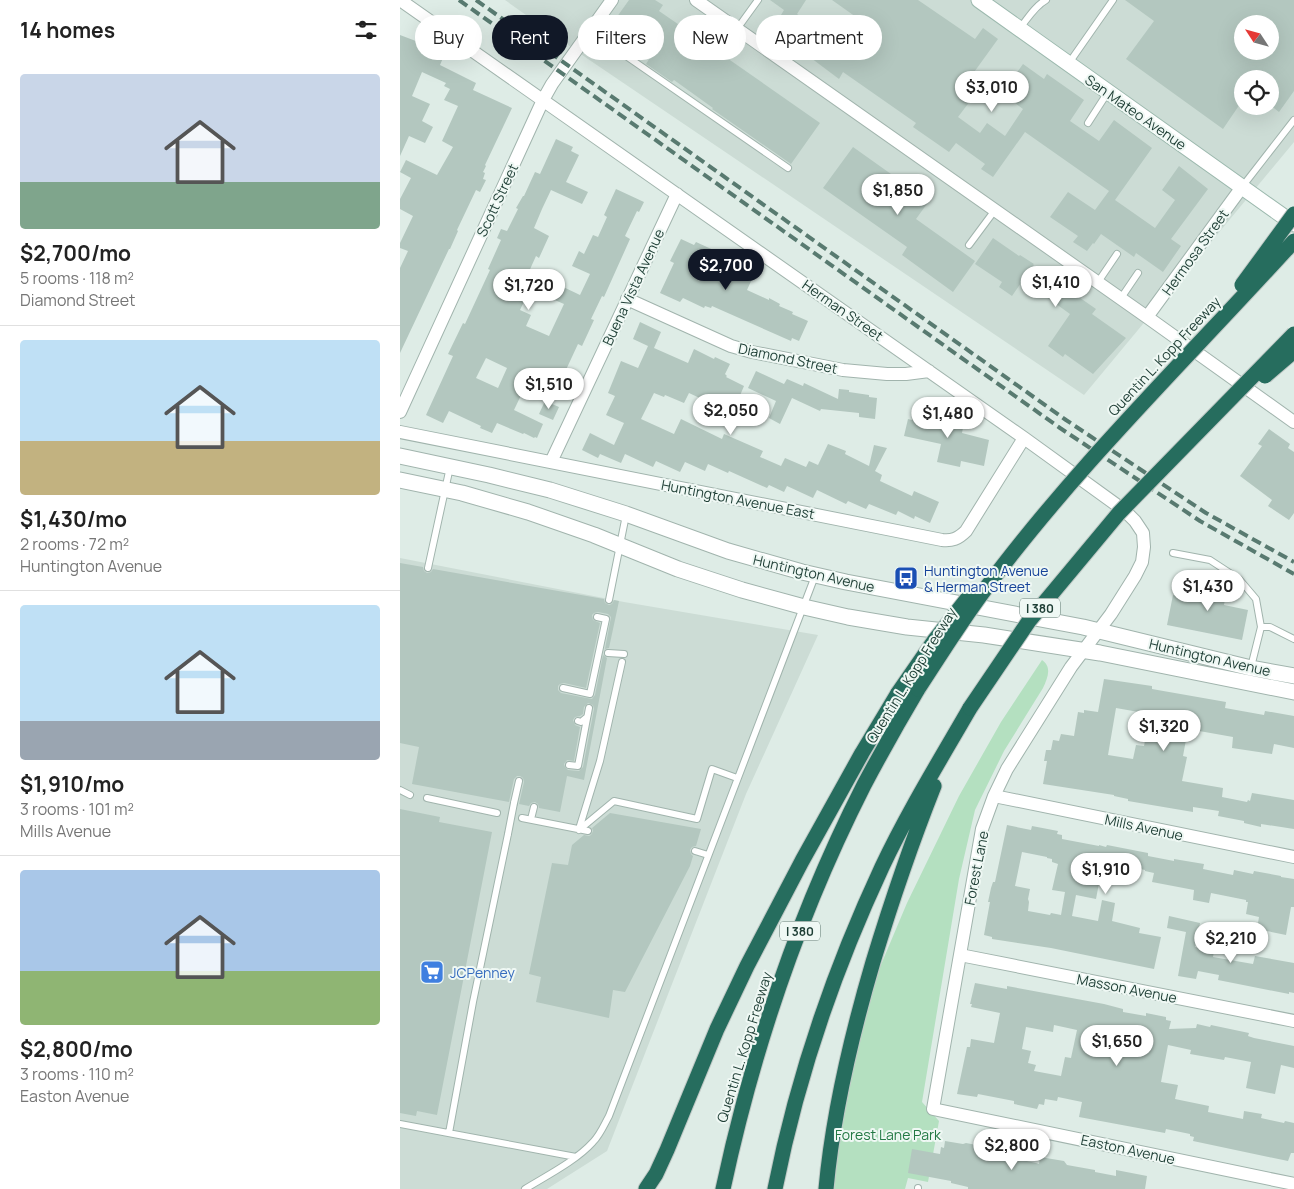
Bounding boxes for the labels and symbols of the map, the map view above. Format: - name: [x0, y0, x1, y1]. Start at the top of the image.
- north arrow: [1234, 15, 1279, 60]
- pin: $3,010: [951, 70, 1033, 113]
- street label: San Mateo Avenue: [1082, 70, 1190, 154]
- street label: Scott Street: [472, 160, 522, 240]
- pin: $1,850: [857, 174, 939, 216]
- street label: Hermosa Street: [1157, 205, 1233, 299]
- street label: Buena Vista Avenue: [598, 226, 668, 348]
- pin: $2,700: [685, 248, 767, 291]
- pin: $1,410: [1015, 266, 1097, 308]
- pin: $1,720: [488, 268, 570, 311]
- street label: Herman Street: [799, 275, 888, 345]
- street label: Quentin L. Kopp Freeway: [1104, 292, 1225, 420]
- street label: Diamond Street: [737, 338, 840, 378]
- pin: $1,510: [508, 368, 590, 410]
- pin: $2,050: [690, 394, 772, 436]
- pin: $1,480: [907, 396, 989, 439]
- street label: Huntington Avenue East: [660, 475, 817, 523]
- street label: Huntington Avenue: [751, 550, 877, 596]
- place label: Huntington Avenue & Herman Street: [924, 561, 1048, 596]
- bus stop icon: Huntington Avenue & Herman Street: [893, 565, 919, 591]
- pin: $1,430: [1167, 570, 1249, 612]
- road number: I 380: [1020, 598, 1060, 618]
- street label: Quentin L. Kopp Freeway: [861, 603, 961, 747]
- street label: Huntington Avenue: [1147, 634, 1273, 680]
- pin: $1,320: [1123, 710, 1205, 752]
- street label: Mills Avenue: [1103, 809, 1185, 845]
- street label: Forest Lane: [959, 829, 993, 907]
- pin: $1,910: [1065, 852, 1147, 895]
- road number: I 380: [780, 921, 820, 940]
- pin: $2,210: [1190, 922, 1272, 964]
- supermarket icon: JCPenney: [419, 959, 445, 985]
- place label: JCPenney: [450, 963, 516, 982]
- street label: Quentin L. Kopp Freeway: [712, 969, 776, 1125]
- street label: Masson Avenue: [1075, 969, 1179, 1007]
- pin: $1,650: [1076, 1024, 1158, 1067]
- park label: Forest Lane Park: [835, 1125, 942, 1144]
- pin: $2,800: [971, 1128, 1053, 1171]
- street label: Easton Avenue: [1079, 1130, 1177, 1168]

